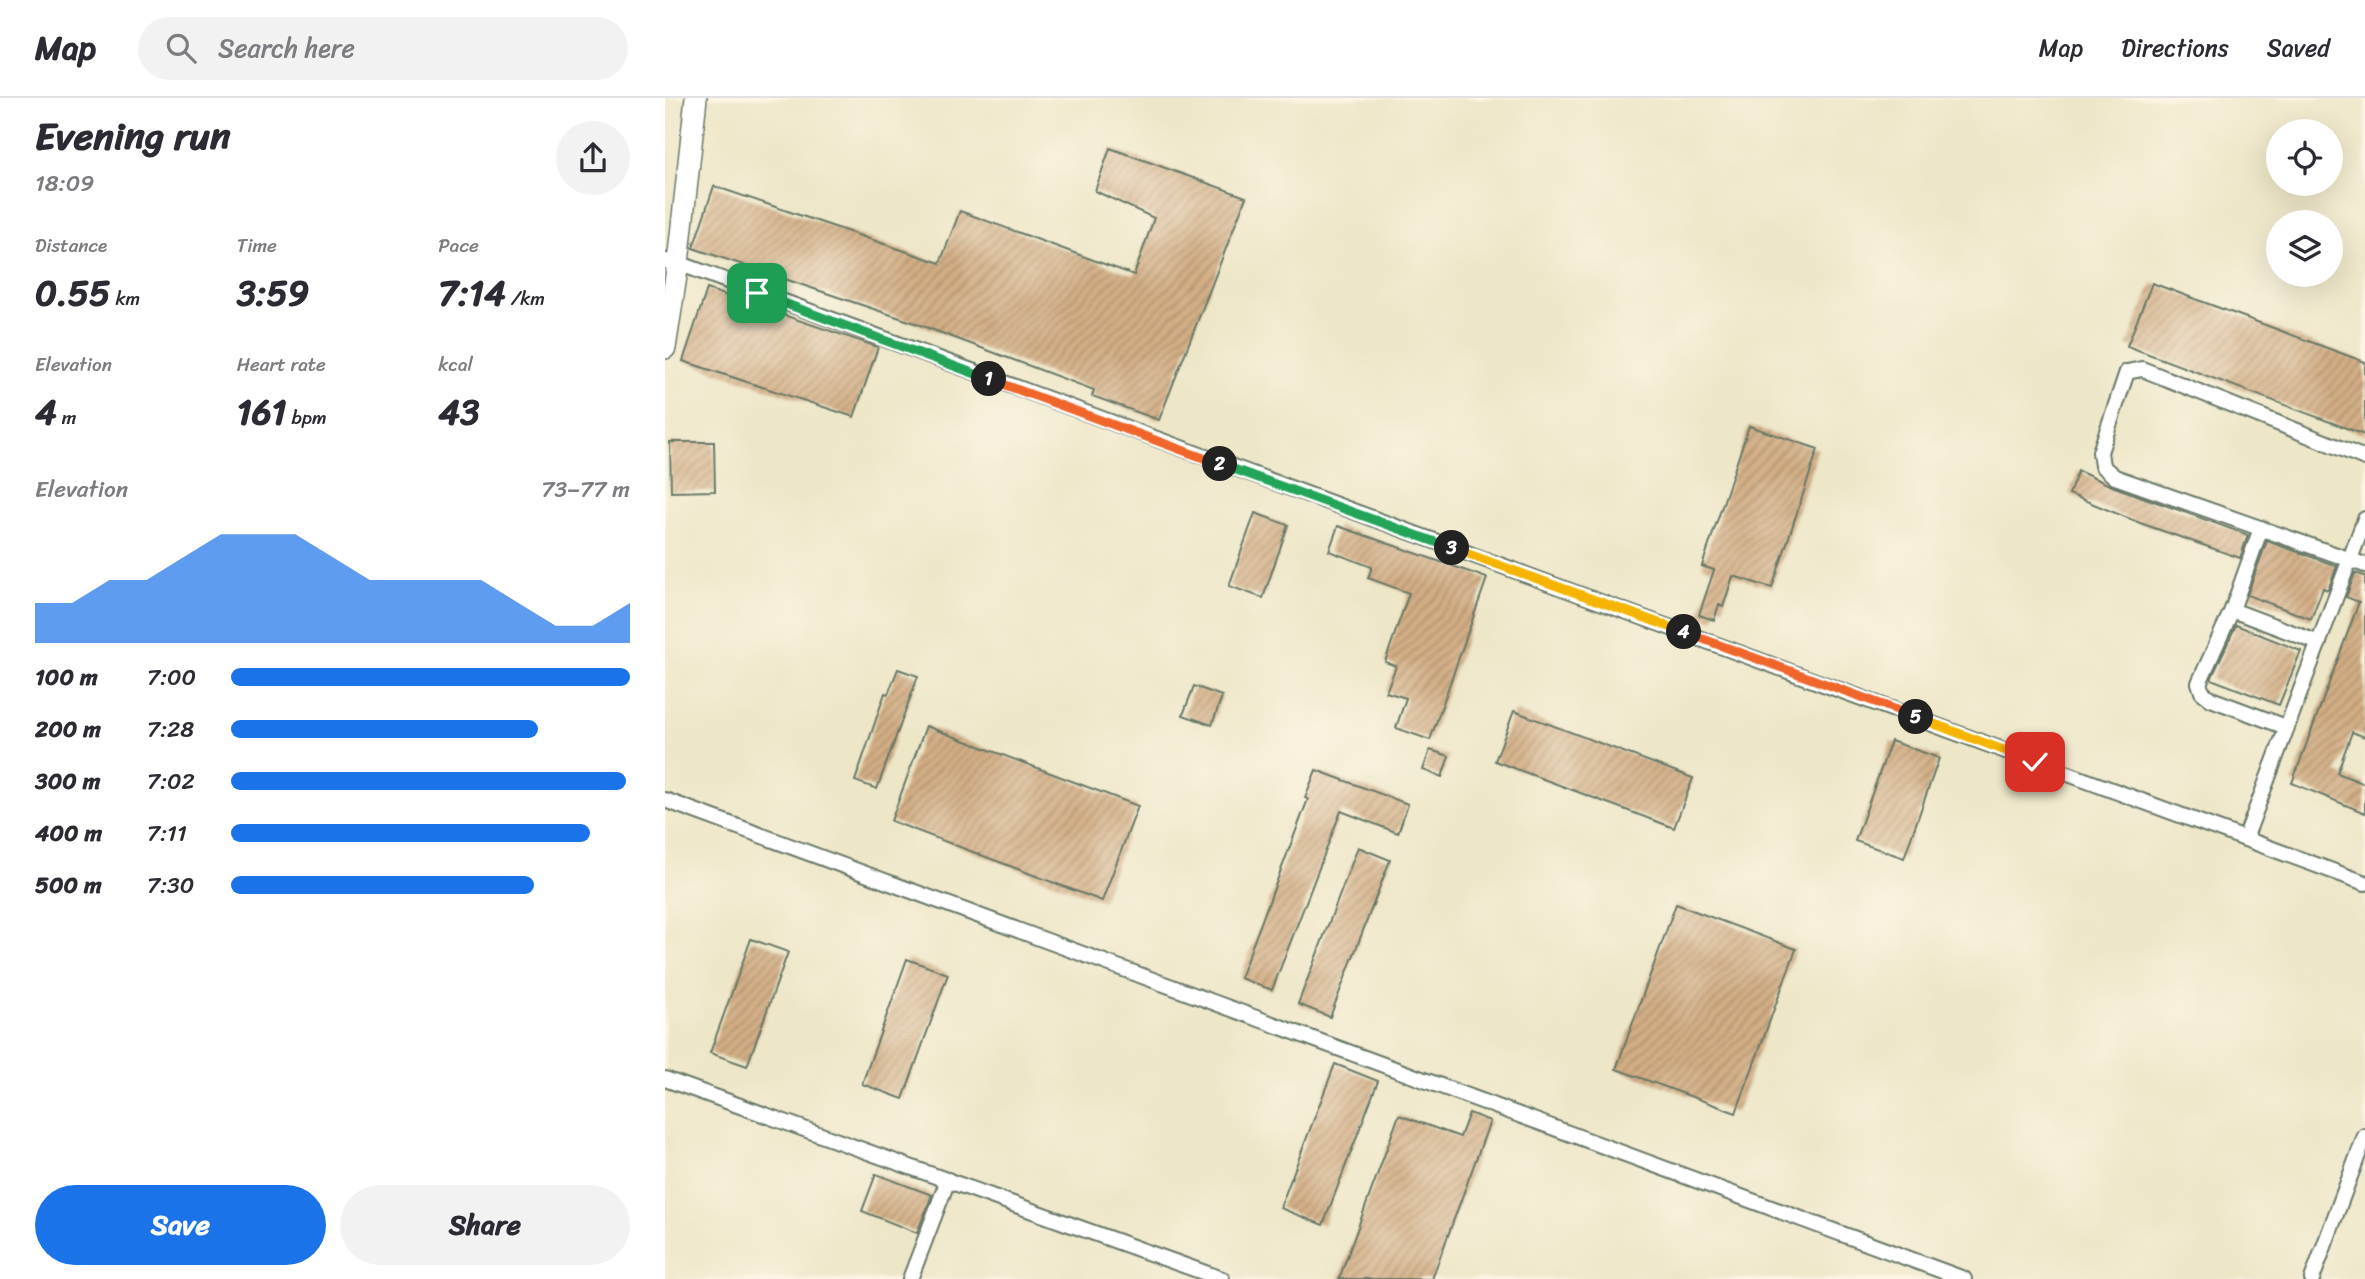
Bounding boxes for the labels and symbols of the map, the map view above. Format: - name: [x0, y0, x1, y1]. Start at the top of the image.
- pin: [727, 263, 787, 323]
- pin: 1: [971, 362, 1007, 396]
- pin: 2: [1203, 446, 1237, 482]
- pin: 3: [1435, 531, 1469, 566]
- pin: 4: [1667, 614, 1701, 650]
- pin: 5: [1899, 700, 1933, 734]
- pin: [2005, 732, 2065, 792]

